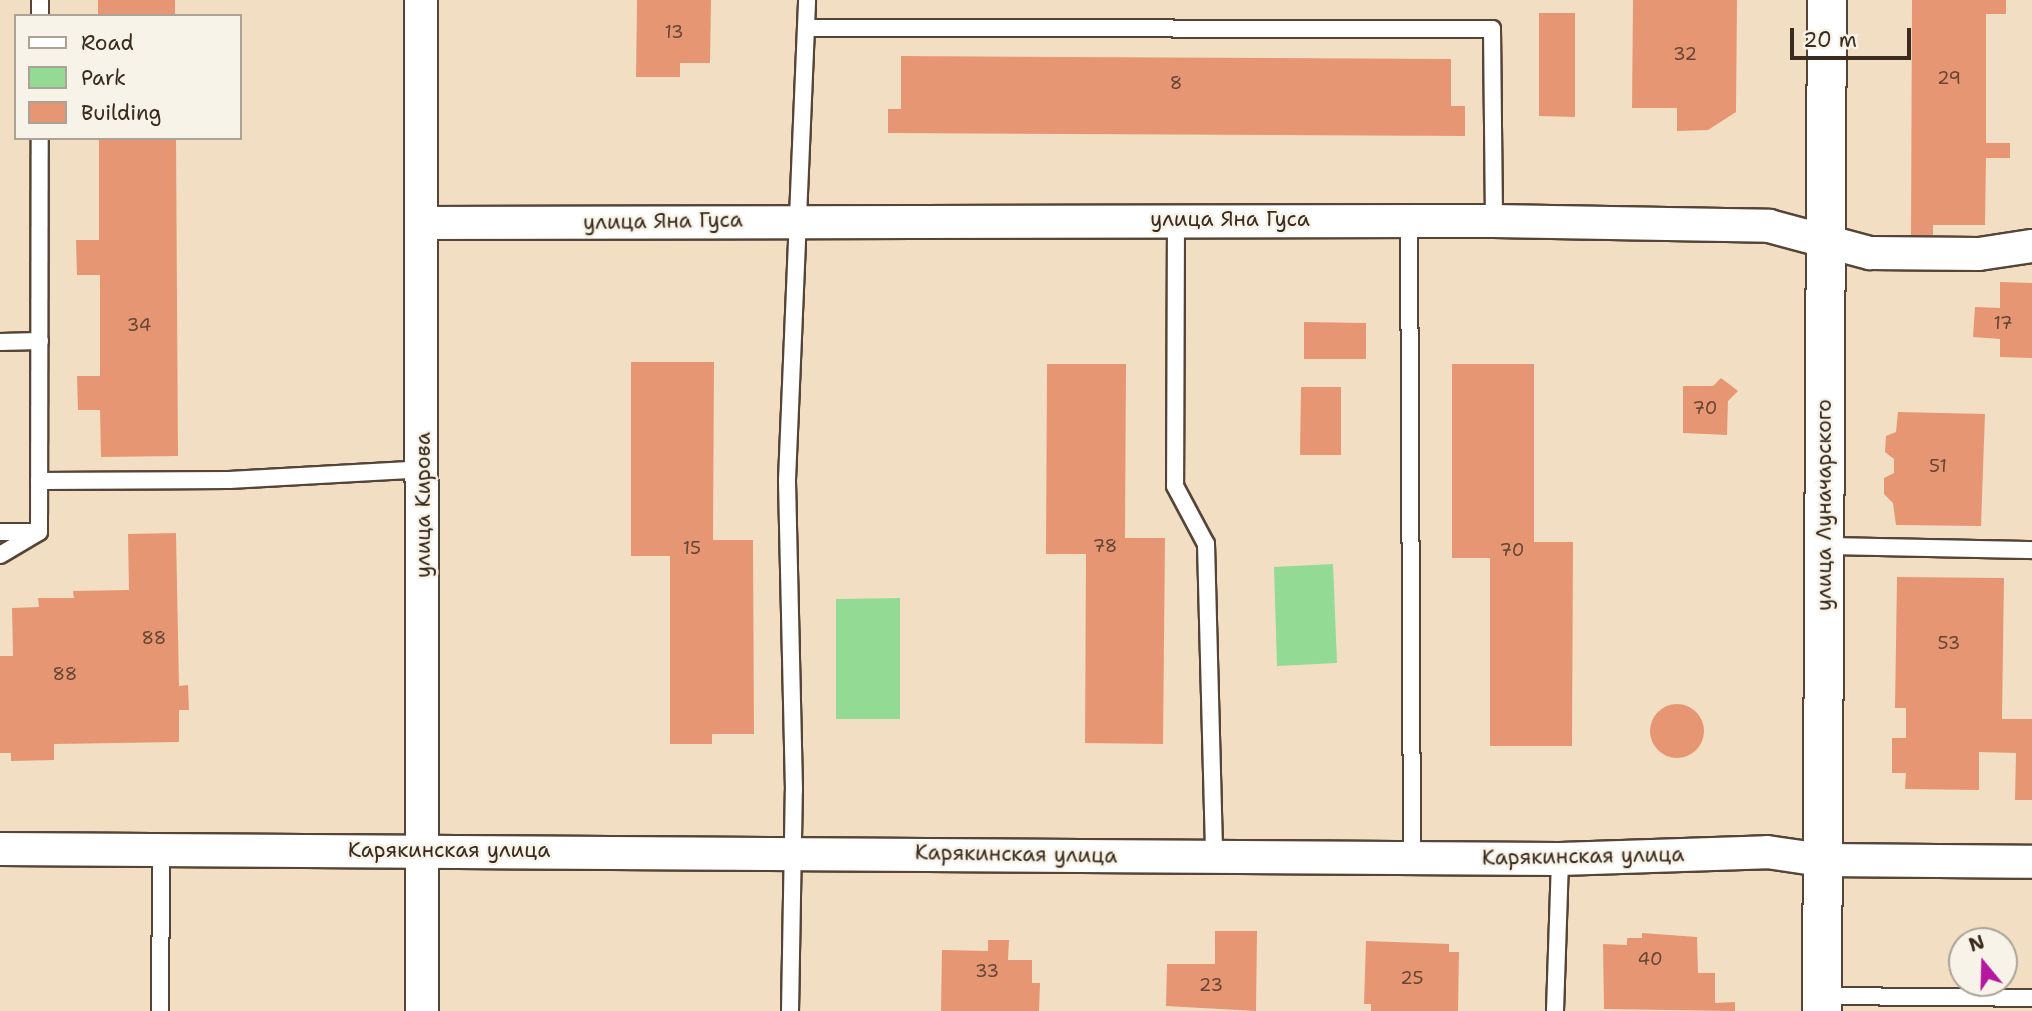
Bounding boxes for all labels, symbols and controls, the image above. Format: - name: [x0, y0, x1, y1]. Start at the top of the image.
- legend: [14, 14, 242, 140]
- scale bar: [1794, 14, 1915, 58]
- house number: 13: [664, 21, 684, 43]
- text: 20 m: [1803, 26, 1857, 54]
- text: Road: [81, 29, 134, 57]
- house number: 32: [1673, 43, 1697, 65]
- text: Park: [81, 64, 126, 92]
- house number: 29: [1937, 67, 1961, 89]
- house number: 8: [1170, 72, 1182, 94]
- text: Building: [81, 99, 161, 127]
- street label: улица Яна Гуса: [1150, 206, 1310, 232]
- street label: улица Яна Гуса: [583, 207, 743, 235]
- house number: 17: [1993, 312, 2013, 334]
- house number: 34: [127, 314, 151, 336]
- house number: 70: [1693, 397, 1717, 419]
- street label: улица Луначарского: [1811, 399, 1837, 611]
- street label: улица Кирова: [410, 432, 436, 578]
- house number: 51: [1929, 455, 1947, 477]
- house number: 78: [1093, 535, 1117, 557]
- house number: 15: [683, 537, 701, 559]
- house number: 70: [1500, 539, 1524, 561]
- house number: 88: [142, 627, 166, 649]
- house number: 53: [1938, 632, 1960, 654]
- house number: 88: [53, 663, 77, 685]
- street label: Карякинская улица: [348, 837, 550, 863]
- street label: Карякинская улица: [915, 840, 1117, 868]
- street label: Карякинская улица: [1482, 842, 1684, 870]
- north arrow: [1948, 927, 2018, 997]
- text: N: [1965, 929, 1988, 958]
- house number: 40: [1637, 948, 1663, 970]
- house number: 33: [975, 960, 999, 982]
- house number: 25: [1400, 967, 1424, 989]
- house number: 23: [1199, 974, 1223, 996]

